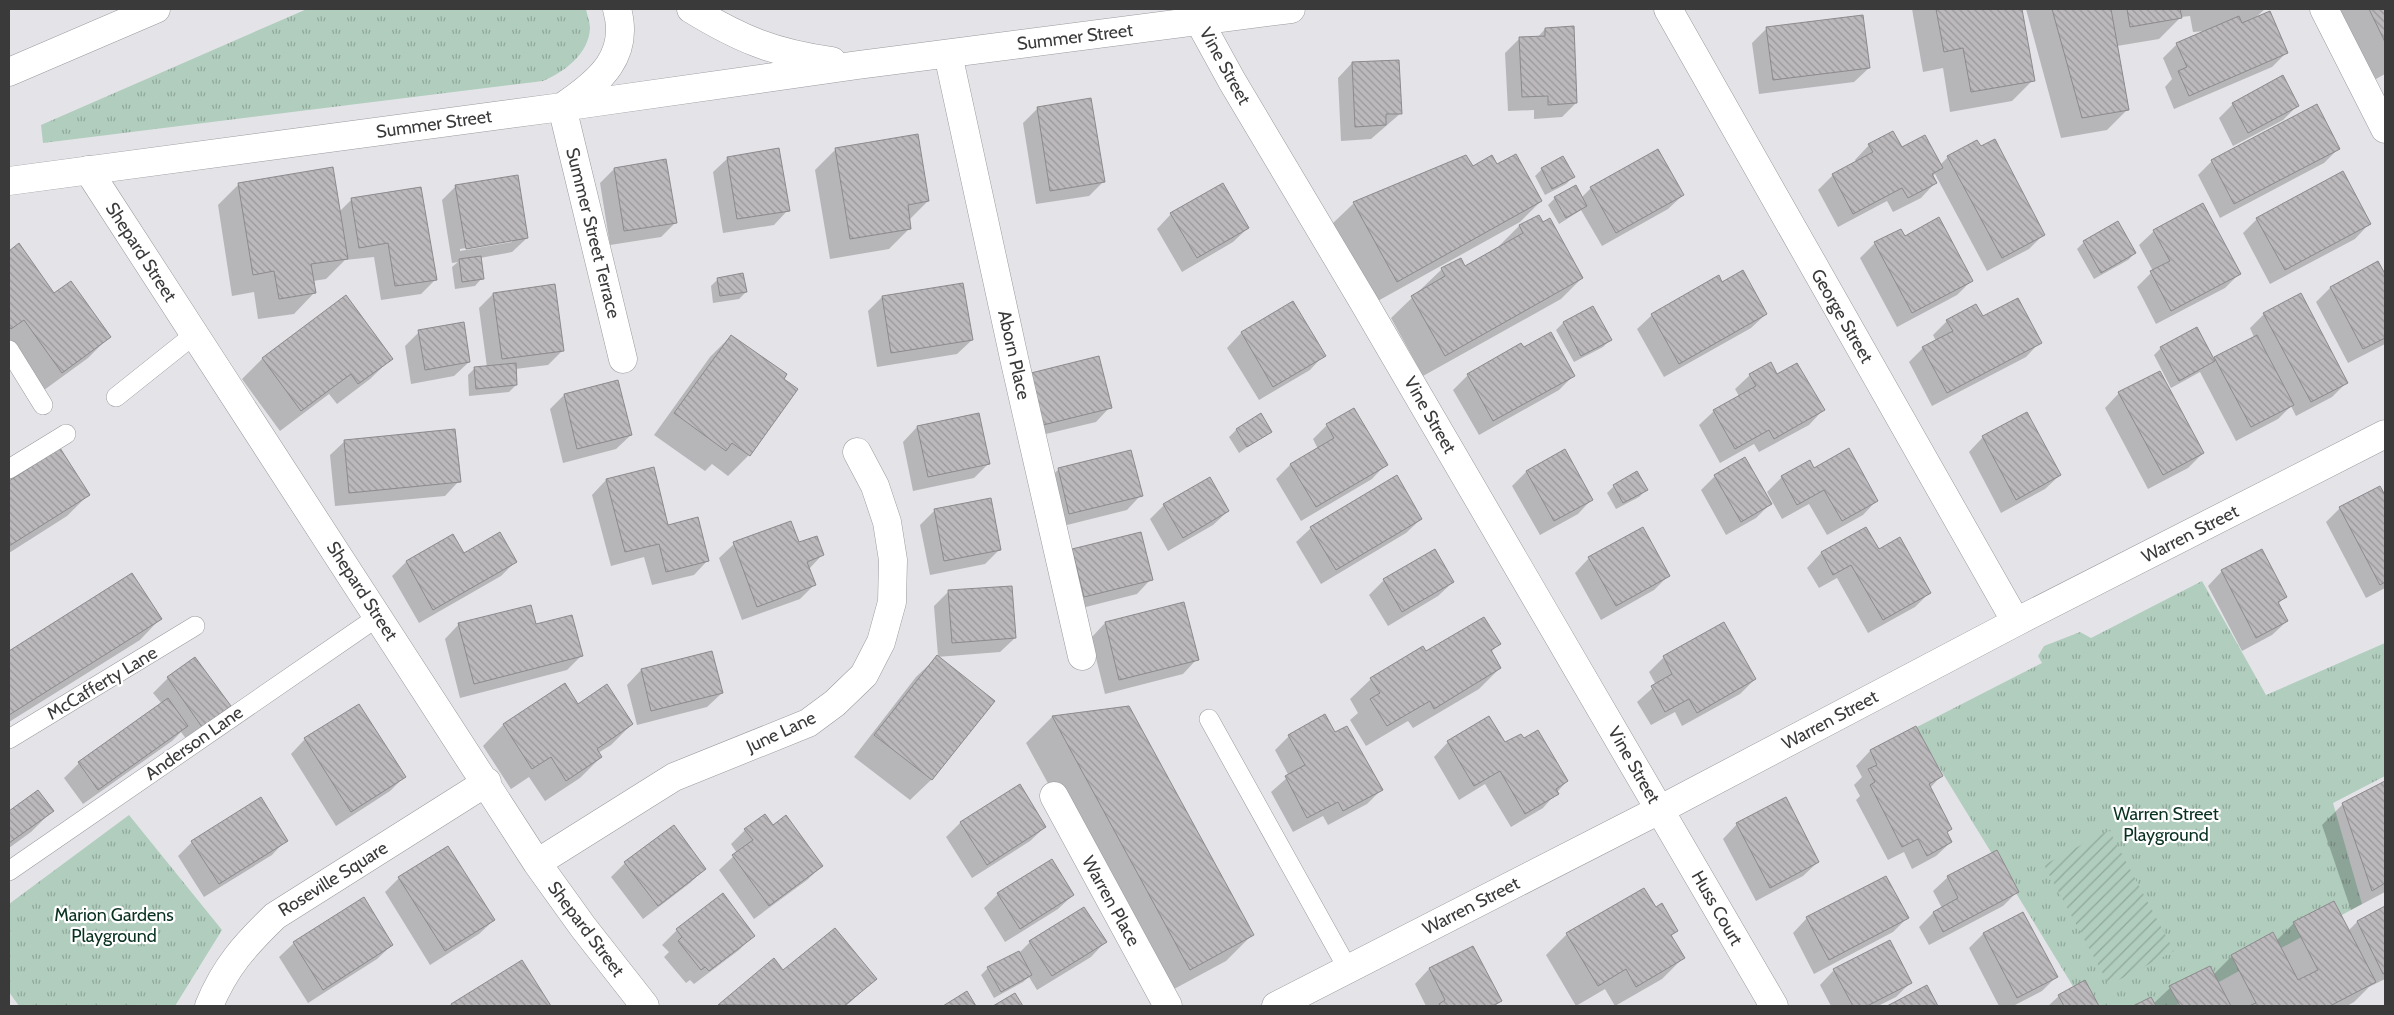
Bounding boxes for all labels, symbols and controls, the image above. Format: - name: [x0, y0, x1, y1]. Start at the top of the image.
- street label: Summer Street: [1016, 19, 1134, 55]
- street label: Vine Street: [1195, 23, 1255, 109]
- street label: Summer Street: [375, 105, 493, 143]
- street label: Summer Street Terrace: [561, 145, 625, 321]
- street label: Shepard Street: [101, 198, 181, 306]
- street label: George Street: [1806, 265, 1878, 367]
- street label: Aborn Place: [993, 308, 1035, 402]
- street label: Vine Street: [1399, 373, 1461, 457]
- street label: Warren Street: [2138, 500, 2242, 568]
- street label: Shepard Street: [322, 537, 402, 645]
- street label: McCafferty Lane: [43, 641, 161, 725]
- street label: Warren Street: [1778, 685, 1882, 755]
- street label: Anderson Lane: [141, 701, 247, 785]
- street label: June Lane: [742, 706, 819, 758]
- street label: Vine Street: [1603, 723, 1665, 807]
- park label: Warren Street Playground: [2113, 803, 2219, 846]
- street label: Roseville Square: [274, 837, 392, 921]
- street label: Warren Place: [1077, 852, 1145, 950]
- street label: Huss Court: [1687, 867, 1747, 949]
- street label: Warren Street: [1419, 872, 1523, 940]
- street label: Shepard Street: [543, 877, 629, 981]
- park label: Marion Gardens Playground: [54, 904, 174, 947]

